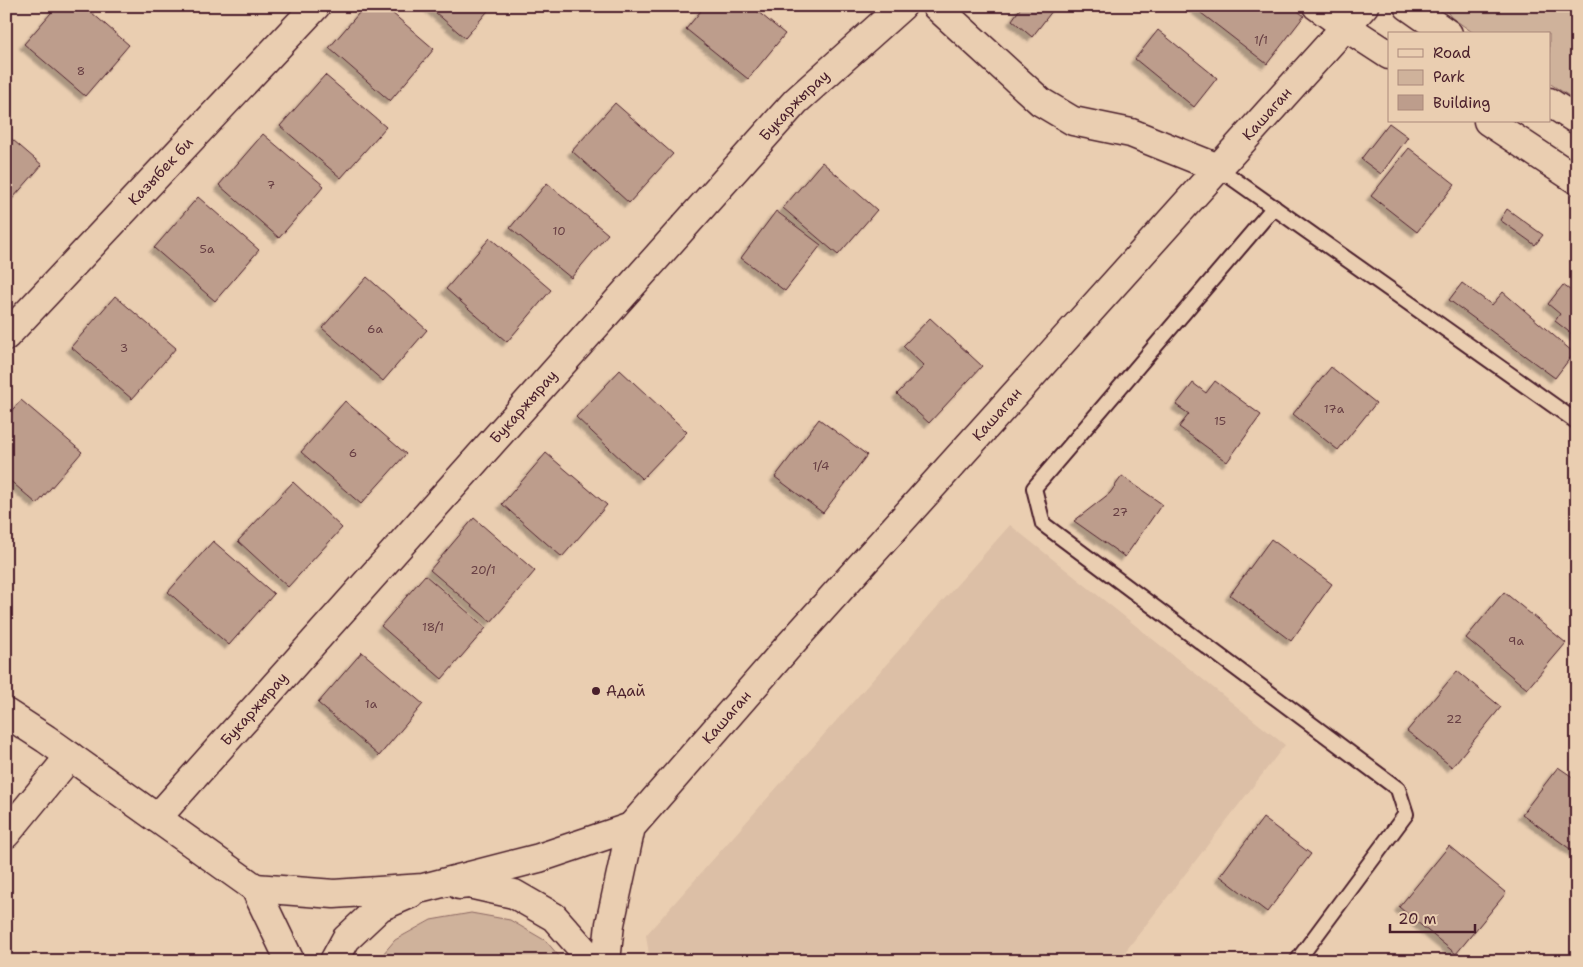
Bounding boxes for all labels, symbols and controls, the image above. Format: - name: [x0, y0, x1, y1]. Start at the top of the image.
- house number: 1/1: [1254, 32, 1268, 48]
- legend: [1388, 32, 1550, 122]
- text: Road: [1433, 43, 1471, 63]
- house number: 8: [77, 63, 85, 79]
- street label: Букаржырау: [755, 66, 834, 145]
- text: Park: [1433, 67, 1465, 87]
- street label: Кашаган: [1238, 83, 1296, 145]
- text: Building: [1433, 93, 1490, 113]
- street label: Казыбек би: [124, 133, 198, 210]
- house number: 7: [267, 177, 275, 193]
- house number: 10: [552, 223, 566, 239]
- house number: 5а: [200, 241, 215, 257]
- house number: 6а: [367, 321, 383, 337]
- house number: 3: [120, 340, 128, 356]
- street label: Букаржырау: [485, 366, 562, 448]
- street label: Кашаган: [968, 383, 1026, 445]
- house number: 17а: [1324, 401, 1345, 417]
- house number: 15: [1214, 413, 1226, 429]
- house number: 6: [349, 445, 357, 461]
- house number: 1/4: [813, 458, 829, 474]
- house number: 27: [1112, 504, 1128, 520]
- house number: 20/1: [470, 562, 496, 578]
- house number: 18/1: [422, 619, 444, 635]
- house number: 9а: [1508, 633, 1524, 649]
- street label: Букаржырау: [216, 668, 292, 750]
- place label: Адай: [606, 681, 646, 701]
- marker: Адай: [590, 685, 602, 697]
- street label: Кашаган: [698, 686, 755, 748]
- house number: 1а: [365, 696, 378, 712]
- house number: 22: [1446, 711, 1462, 727]
- scale bar: [1390, 902, 1476, 934]
- text: 20 m: [1398, 909, 1437, 929]

